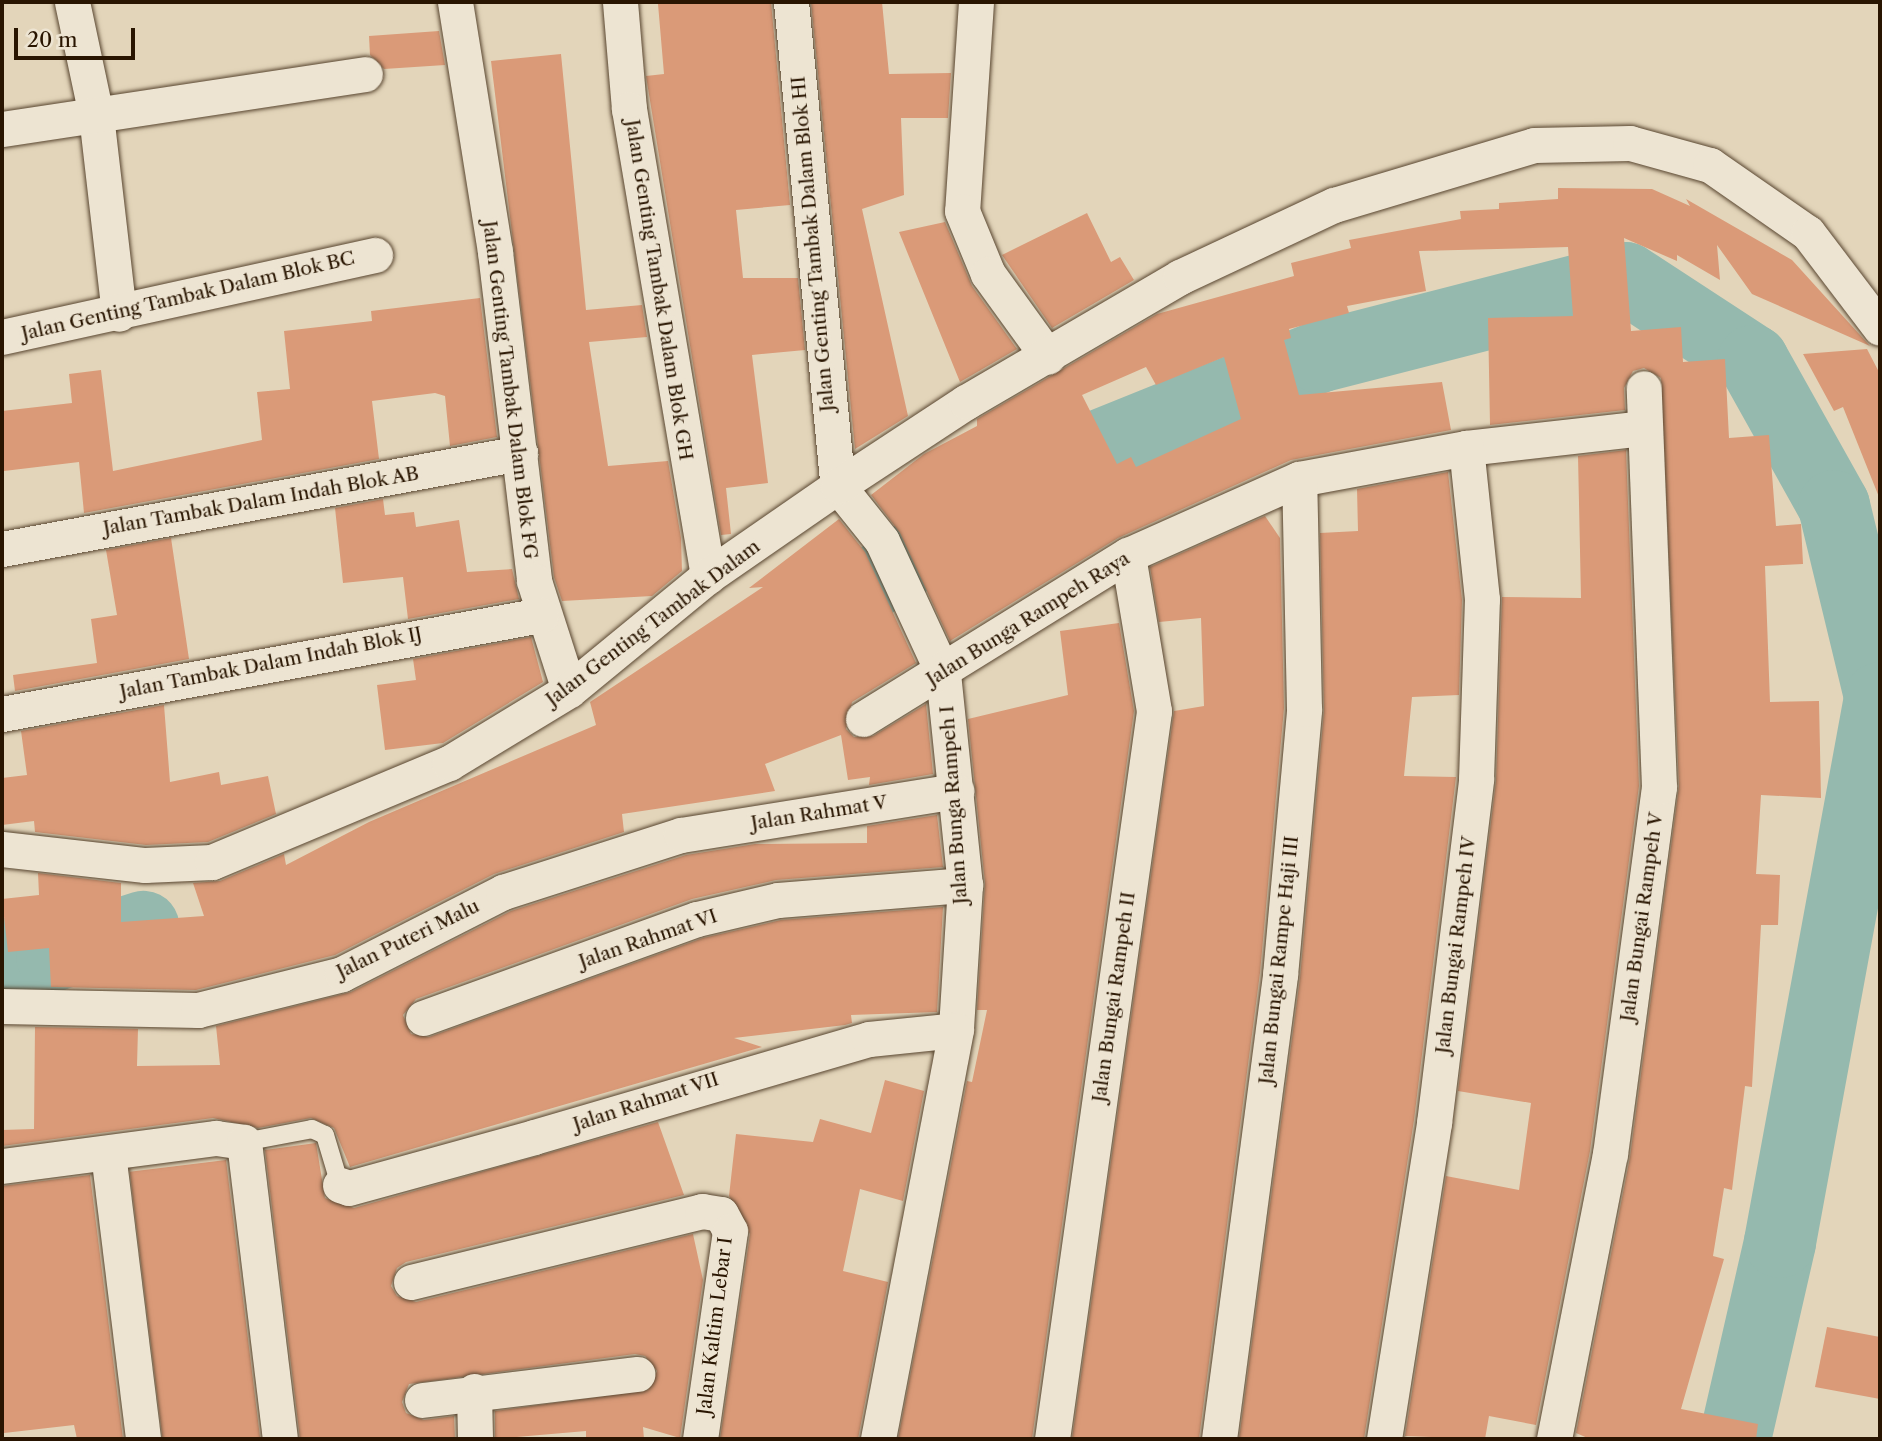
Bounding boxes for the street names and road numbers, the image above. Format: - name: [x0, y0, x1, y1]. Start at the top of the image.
- street label: Jalan Genting Tambak Dalam Blok HI: [787, 75, 839, 413]
- street label: Jalan Genting Tambak Dalam Blok GH: [621, 117, 697, 463]
- street label: Jalan Genting Tambak Dalam Blok FG: [478, 219, 542, 561]
- street label: Jalan Genting Tambak Dalam Blok BC: [19, 246, 357, 346]
- street label: Jalan Tambak Dalam Indah Blok AB: [100, 462, 422, 540]
- street label: Jalan Genting Tambak Dalam: [541, 535, 765, 711]
- street label: Jalan Bunga Rampeh Raya: [922, 547, 1134, 691]
- street label: Jalan Tambak Dalam Indah Blok IJ: [117, 622, 425, 704]
- street label: Jalan Bunga Rampeh I: [936, 705, 972, 905]
- street label: Jalan Rahmat V: [749, 791, 889, 835]
- street label: Jalan Bungai Rampeh V: [1616, 811, 1668, 1023]
- street label: Jalan Bungai Rampe Haji III: [1255, 835, 1303, 1085]
- street label: Jalan Bungai Rampeh IV: [1431, 835, 1481, 1055]
- street label: Jalan Bungai Rampeh II: [1088, 890, 1140, 1104]
- street label: Jalan Puteri Malu: [333, 895, 483, 983]
- street label: Jalan Rahmat VI: [576, 905, 720, 973]
- street label: Jalan Rahmat VII: [570, 1068, 722, 1136]
- street label: Jalan Kaltim Lebar I: [693, 1235, 737, 1417]

